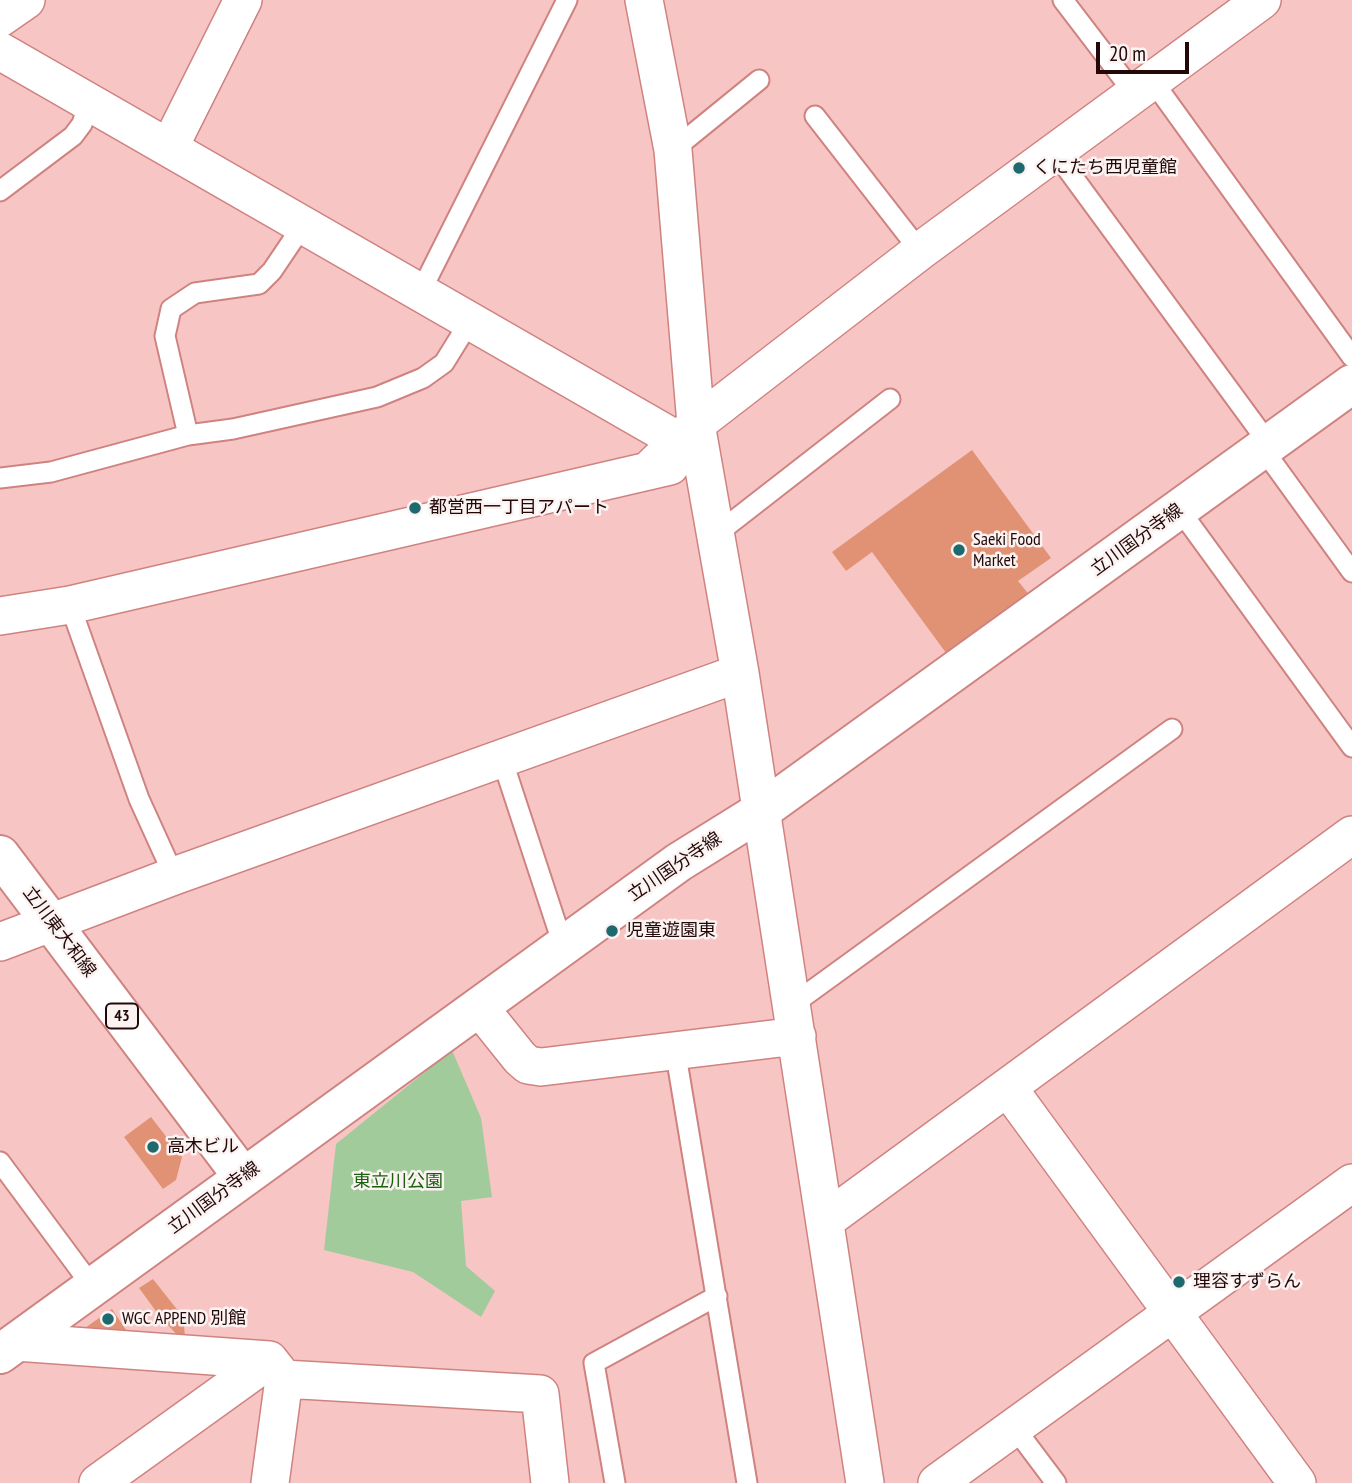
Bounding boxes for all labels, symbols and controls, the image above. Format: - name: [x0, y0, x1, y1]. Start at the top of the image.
- scale bar: [1100, 28, 1193, 72]
- text: 20 m: [1109, 40, 1146, 67]
- place label: くにたち西児童館: [1033, 157, 1177, 179]
- marker: くにたち西児童館: [1011, 160, 1027, 176]
- place label: 都営西一丁目アパート: [429, 497, 609, 519]
- marker: 都営西一丁目アパート: [407, 500, 423, 516]
- street label: 立川国分寺線: [1087, 500, 1187, 580]
- place label: Saeki Food Market: [973, 529, 1041, 572]
- marker: Saeki Food Market: [951, 542, 967, 558]
- street label: 立川国分寺線: [624, 828, 726, 906]
- street label: 立川東大和線: [18, 882, 100, 982]
- place label: 児童遊園東: [626, 920, 716, 942]
- marker: 児童遊園東: [604, 923, 620, 939]
- road number: 43: [106, 1004, 138, 1028]
- place label: 高木ビル: [167, 1136, 239, 1158]
- marker: 高木ビル: [145, 1139, 161, 1155]
- street label: 立川国分寺線: [164, 1158, 264, 1238]
- park label: 東立川公園: [353, 1171, 443, 1193]
- place label: 理容すずらん: [1193, 1271, 1301, 1293]
- marker: 理容すずらん: [1171, 1274, 1187, 1290]
- place label: WGC APPEND 別館: [122, 1308, 246, 1330]
- marker: WGC APPEND 別館: [100, 1311, 116, 1327]

